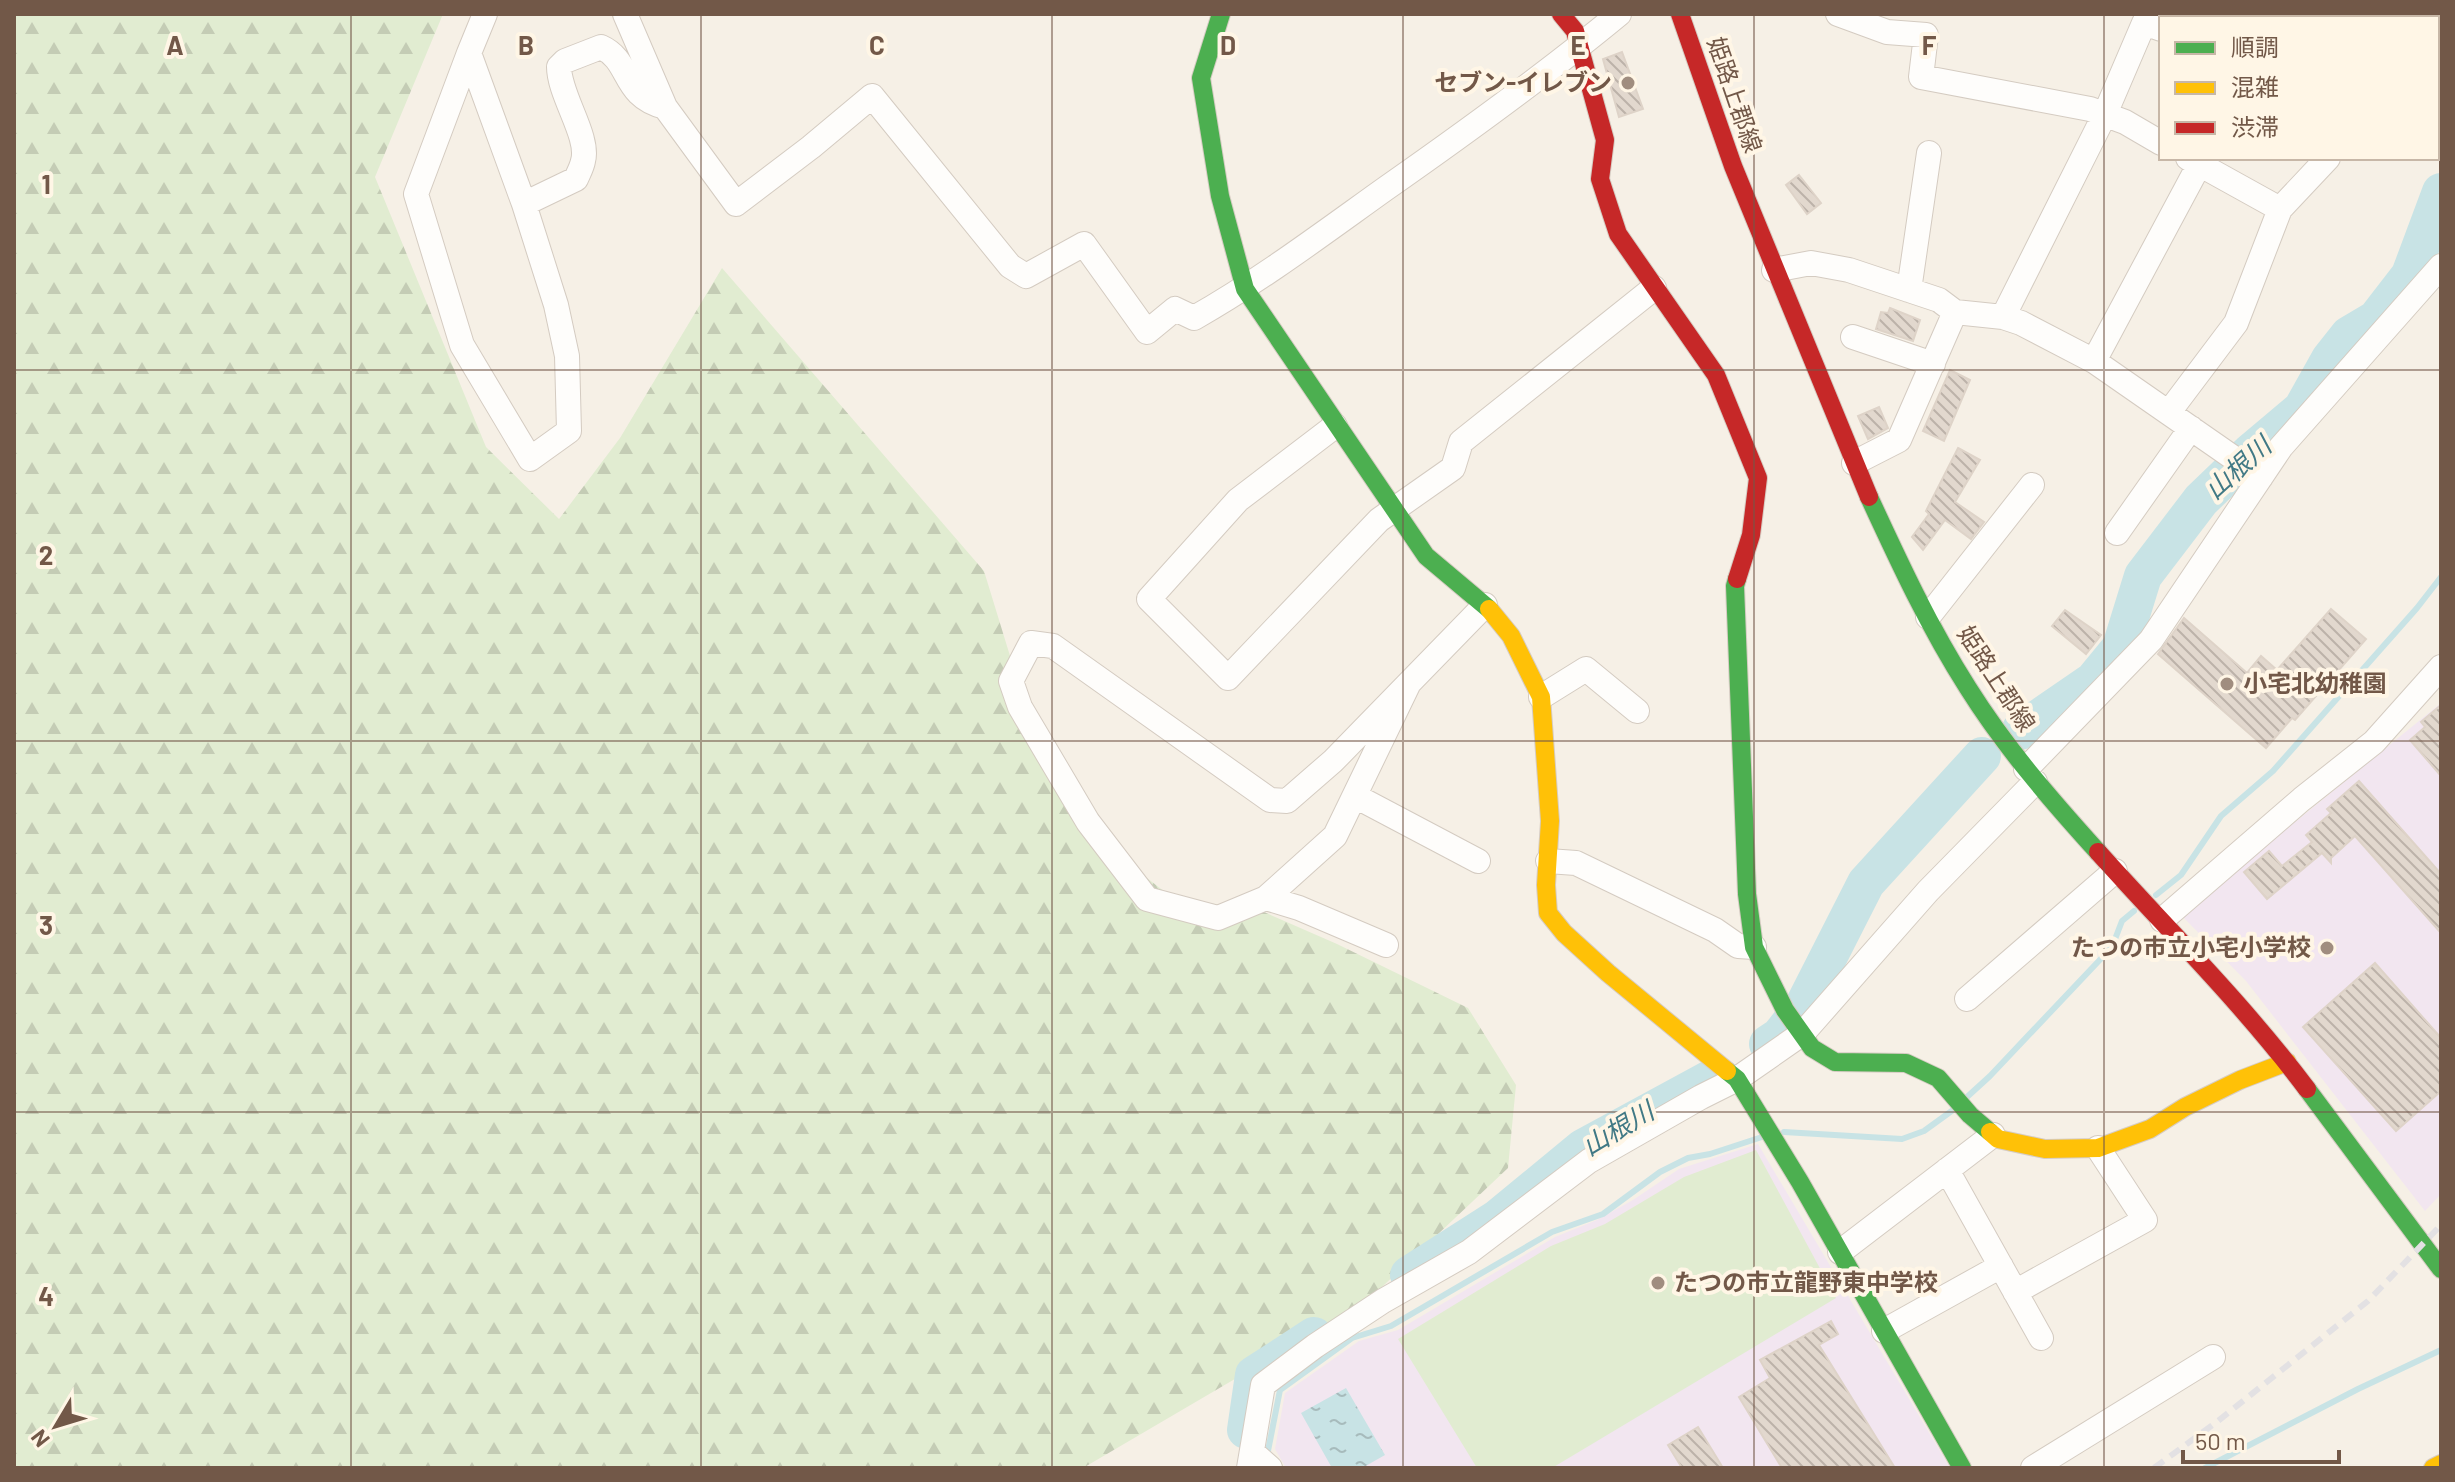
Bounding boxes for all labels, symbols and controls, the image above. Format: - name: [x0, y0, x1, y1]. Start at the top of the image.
- legend: [2159, 16, 2439, 160]
- text: A: [166, 29, 184, 60]
- text: B: [518, 29, 534, 60]
- text: C: [869, 29, 885, 60]
- text: D: [1220, 29, 1236, 60]
- text: E: [1570, 29, 1586, 60]
- text: F: [1922, 29, 1937, 60]
- text: 順調: [2231, 32, 2279, 61]
- street label: 姫路上郡線: [1702, 33, 1769, 156]
- place label: セブン-イレブン: [1434, 67, 1612, 96]
- text: 混雑: [2231, 72, 2279, 101]
- marker: セブン-イレブン: [1619, 74, 1637, 92]
- text: 渋滞: [2231, 112, 2279, 141]
- text: 1: [41, 168, 51, 199]
- water label: 山根川: [2198, 427, 2279, 505]
- text: 2: [39, 539, 53, 570]
- street label: 姫路上郡線: [1952, 620, 2042, 736]
- place label: 小宅北幼稚園: [2243, 668, 2387, 697]
- marker: 小宅北幼稚園: [2218, 675, 2236, 693]
- text: 3: [39, 909, 53, 940]
- place label: たつの市立小宅小学校: [2071, 932, 2311, 961]
- marker: たつの市立小宅小学校: [2318, 939, 2336, 957]
- water label: 山根川: [1576, 1093, 1661, 1161]
- place label: たつの市立龍野東中学校: [1674, 1267, 1938, 1296]
- marker: たつの市立龍野東中学校: [1649, 1274, 1667, 1292]
- text: 4: [38, 1280, 54, 1311]
- north arrow: [16, 1386, 96, 1466]
- scale bar: [2183, 1414, 2339, 1464]
- text: N: [25, 1425, 54, 1453]
- text: 50 m: [2195, 1426, 2246, 1455]

